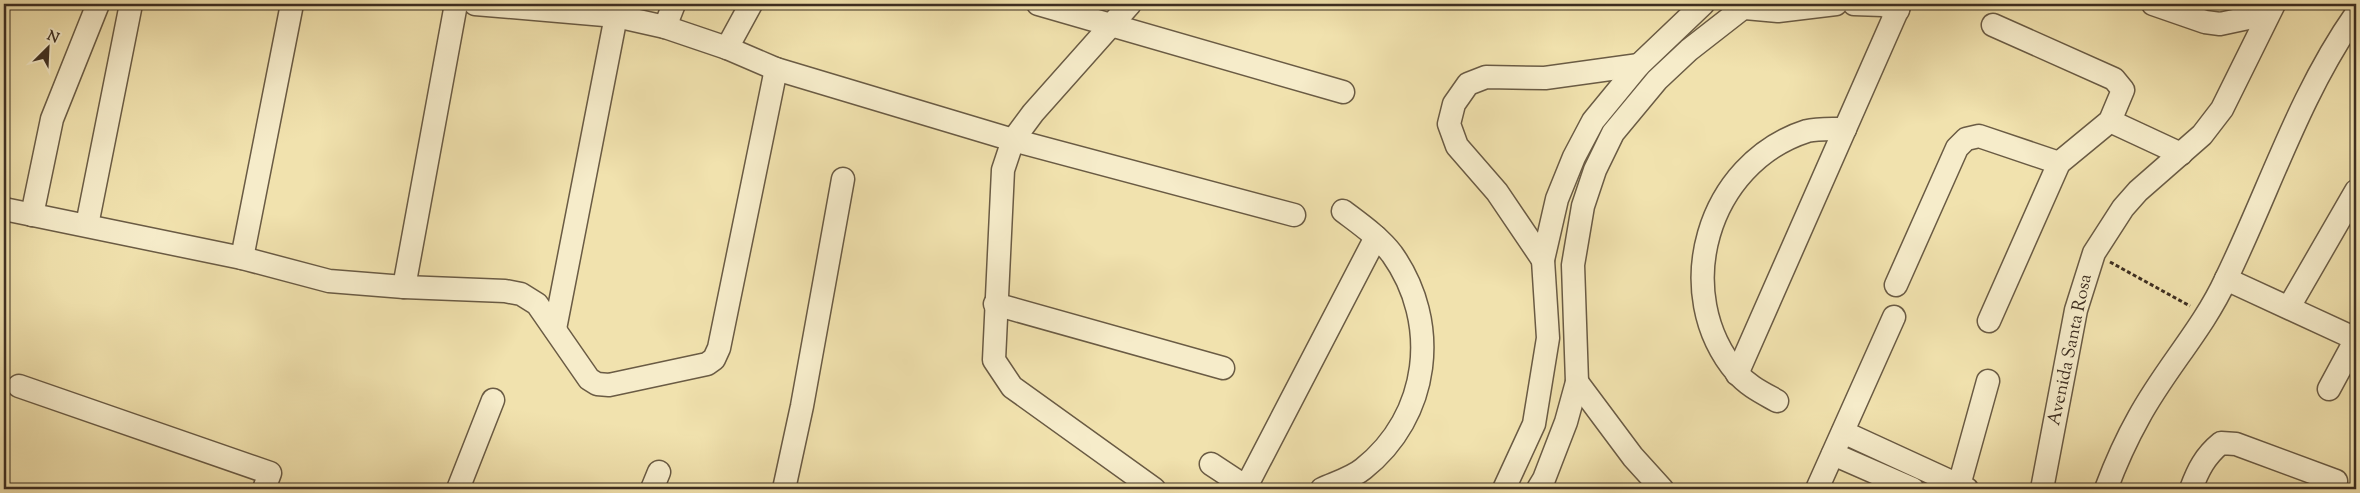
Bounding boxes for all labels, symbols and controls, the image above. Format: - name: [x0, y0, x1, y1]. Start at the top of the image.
- north arrow: [22, 22, 72, 72]
- text: N: [43, 27, 62, 49]
- street label: Avenida Santa Rosa: [2042, 272, 2100, 428]

